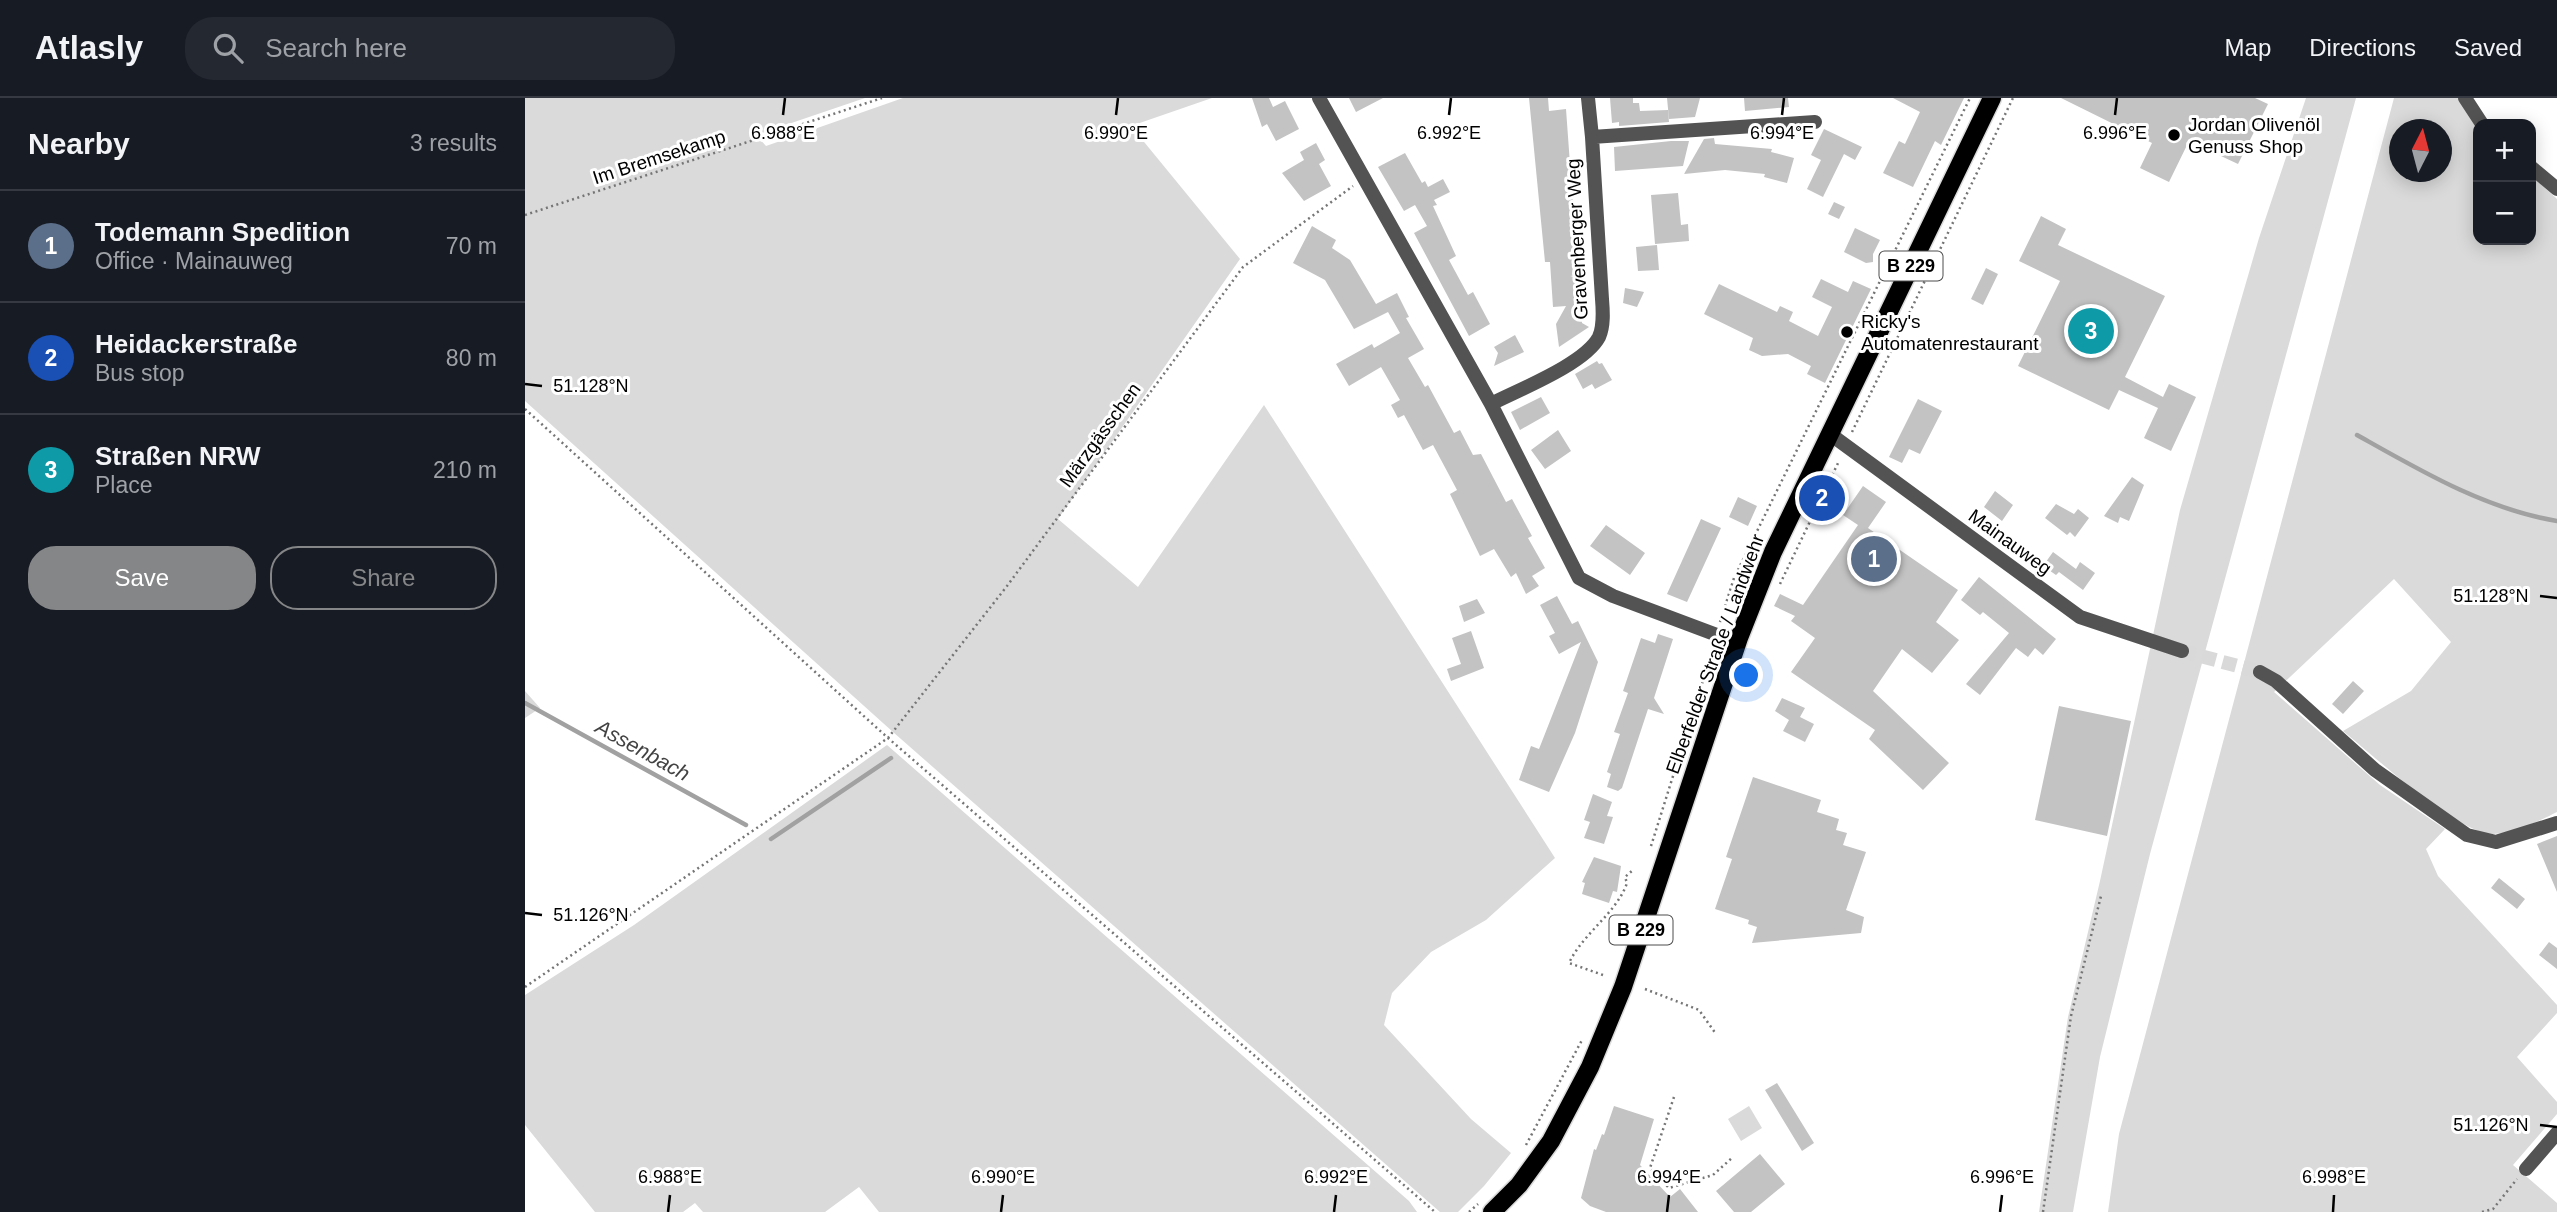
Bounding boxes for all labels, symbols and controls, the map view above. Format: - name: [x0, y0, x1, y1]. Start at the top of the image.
- search box: [185, 17, 675, 80]
- text: Atlasly: [35, 29, 143, 66]
- icon: search: [209, 29, 247, 67]
- text: Search here: [265, 33, 407, 63]
- text: Map: [2225, 34, 2271, 61]
- text: Directions: [2309, 34, 2416, 61]
- text: Saved: [2454, 34, 2522, 61]
- place label: Jordan Olivenöl Genuss Shop: [2188, 114, 2320, 157]
- north arrow: [2389, 119, 2452, 182]
- map controls: [2473, 119, 2536, 245]
- button: +: [2473, 119, 2536, 182]
- text: 6.988°E: [751, 123, 815, 143]
- text: 6.990°E: [1084, 123, 1148, 143]
- text: 6.992°E: [1417, 123, 1481, 143]
- text: 6.994°E: [1750, 123, 1814, 143]
- text: 6.996°E: [2083, 123, 2147, 143]
- street label: Im Bremsekamp: [590, 126, 728, 188]
- text: Nearby: [28, 127, 130, 160]
- marker: Jordan Olivenöl Genuss Shop: [2166, 127, 2182, 143]
- text: 3 results: [410, 130, 497, 156]
- street label: Gravenberger Weg: [1562, 158, 1592, 320]
- button: −: [2473, 182, 2536, 245]
- text: Todemann Spedition: [95, 217, 350, 247]
- text: 1: [45, 233, 57, 259]
- text: 70 m: [446, 233, 497, 259]
- text: Office · Mainauweg: [95, 248, 293, 274]
- road number: B 229: [1879, 252, 1943, 280]
- pin: 3: [2068, 305, 2114, 357]
- place label: Ricky's Automatenrestaurant: [1861, 311, 2039, 354]
- marker: Ricky's Automatenrestaurant: [1839, 324, 1855, 340]
- text: Heidackerstraße: [95, 329, 297, 359]
- text: 2: [45, 345, 57, 371]
- text: 80 m: [446, 345, 497, 371]
- text: Bus stop: [95, 360, 185, 386]
- text: 51.128°N: [553, 376, 629, 396]
- street label: Märzgässchen: [1055, 379, 1145, 491]
- text: Straßen NRW: [95, 441, 261, 471]
- text: 3: [45, 457, 57, 483]
- text: 210 m: [433, 457, 497, 483]
- text: Place: [95, 472, 153, 498]
- pin: 2: [1799, 472, 1845, 524]
- street label: Mainauweg: [1965, 505, 2055, 579]
- street label: Elberfelder Straße / Landwehr: [1662, 531, 1768, 777]
- pin: 1: [1851, 533, 1897, 585]
- button: Save: [28, 546, 256, 610]
- button: Share: [270, 546, 497, 610]
- text: 51.128°N: [2453, 586, 2529, 606]
- your location: [1729, 658, 1763, 692]
- water label: Assenbach: [590, 714, 694, 785]
- text: 51.126°N: [553, 905, 629, 925]
- road number: B 229: [1609, 916, 1673, 944]
- text: 51.126°N: [2453, 1115, 2529, 1135]
- text: 6.988°E: [638, 1167, 702, 1187]
- text: 6.990°E: [971, 1167, 1035, 1187]
- text: 6.992°E: [1304, 1167, 1368, 1187]
- text: 6.994°E: [1637, 1167, 1701, 1187]
- text: 6.996°E: [1970, 1167, 2034, 1187]
- text: 6.998°E: [2302, 1167, 2366, 1187]

